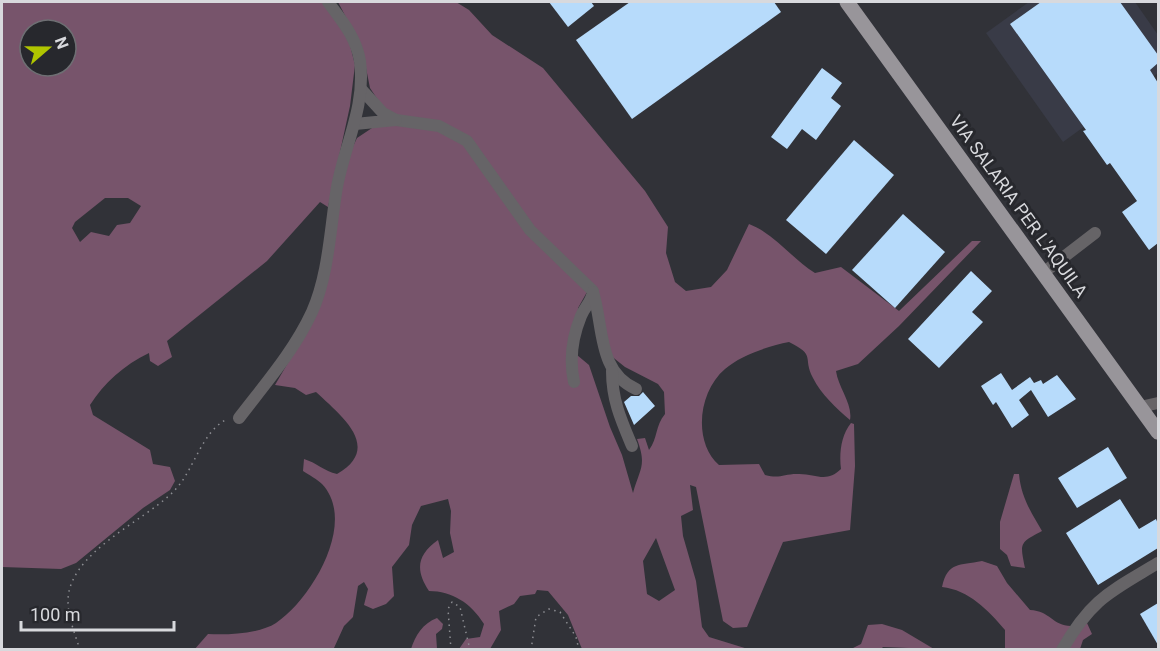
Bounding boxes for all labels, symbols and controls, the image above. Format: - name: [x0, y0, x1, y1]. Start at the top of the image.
- north arrow: [18, 18, 78, 78]
- text: N: [51, 34, 72, 52]
- street label: VIA SALARIA PER L'AQUILA: [946, 111, 1092, 301]
- scale bar: [21, 594, 174, 632]
- text: 100 m: [30, 604, 81, 625]

